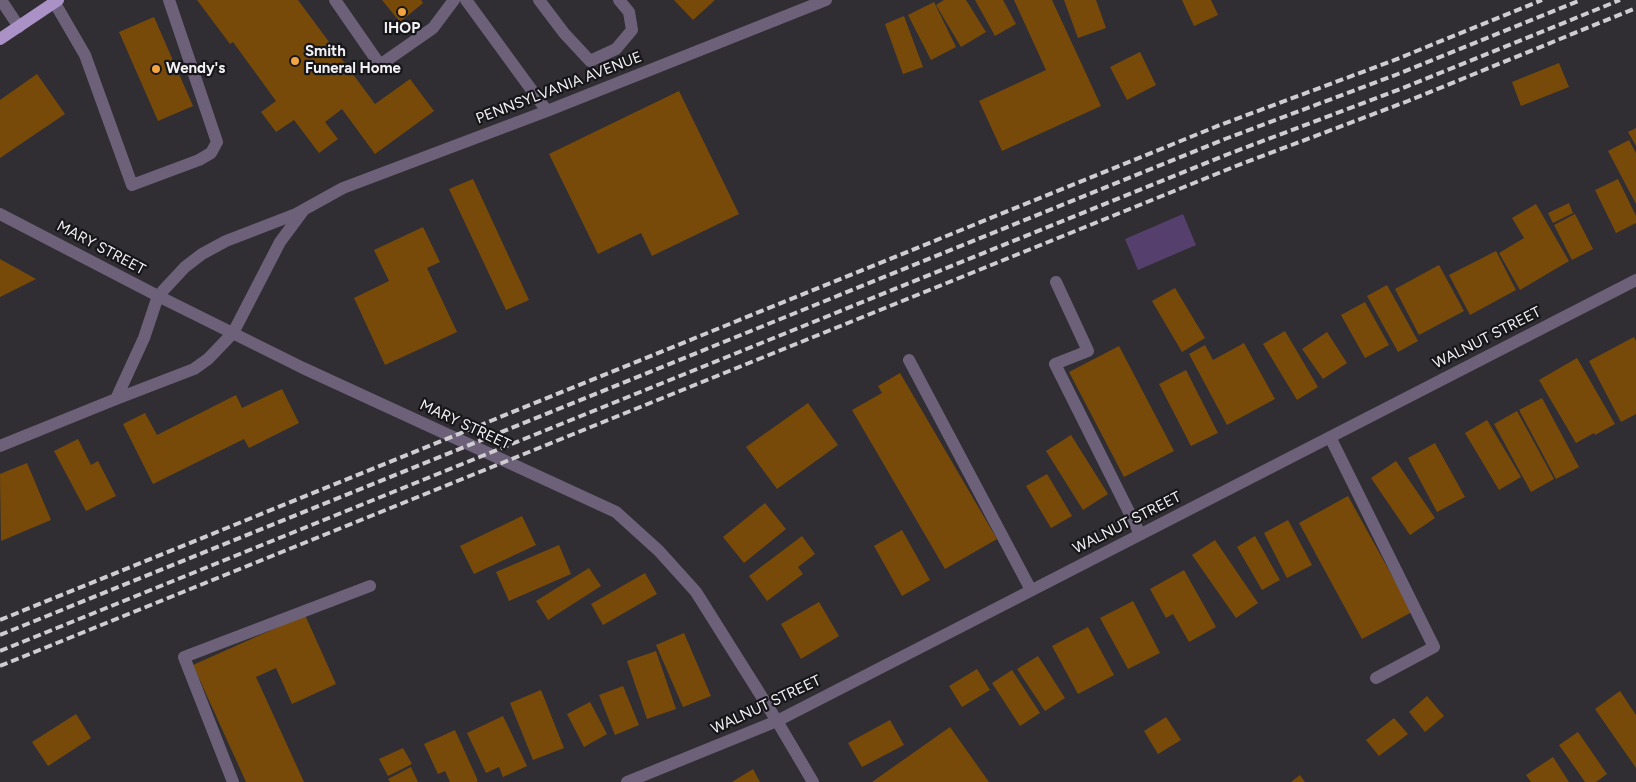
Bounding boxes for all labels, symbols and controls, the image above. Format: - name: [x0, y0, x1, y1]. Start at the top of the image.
- marker: IHOP: [396, 6, 408, 18]
- place label: IHOP: [384, 20, 420, 38]
- place label: Smith Funeral Home: [305, 43, 401, 78]
- street label: PENNSYLVANIA AVENUE: [474, 48, 644, 128]
- marker: Smith Funeral Home: [289, 55, 301, 67]
- place label: Wendy's: [166, 60, 225, 78]
- marker: Wendy's: [150, 63, 162, 75]
- street label: MARY STREET: [54, 217, 148, 279]
- street label: WALNUT STREET: [1430, 303, 1544, 373]
- street label: MARY STREET: [417, 396, 513, 454]
- street label: WALNUT STREET: [1070, 488, 1184, 558]
- street label: WALNUT STREET: [708, 672, 824, 738]

